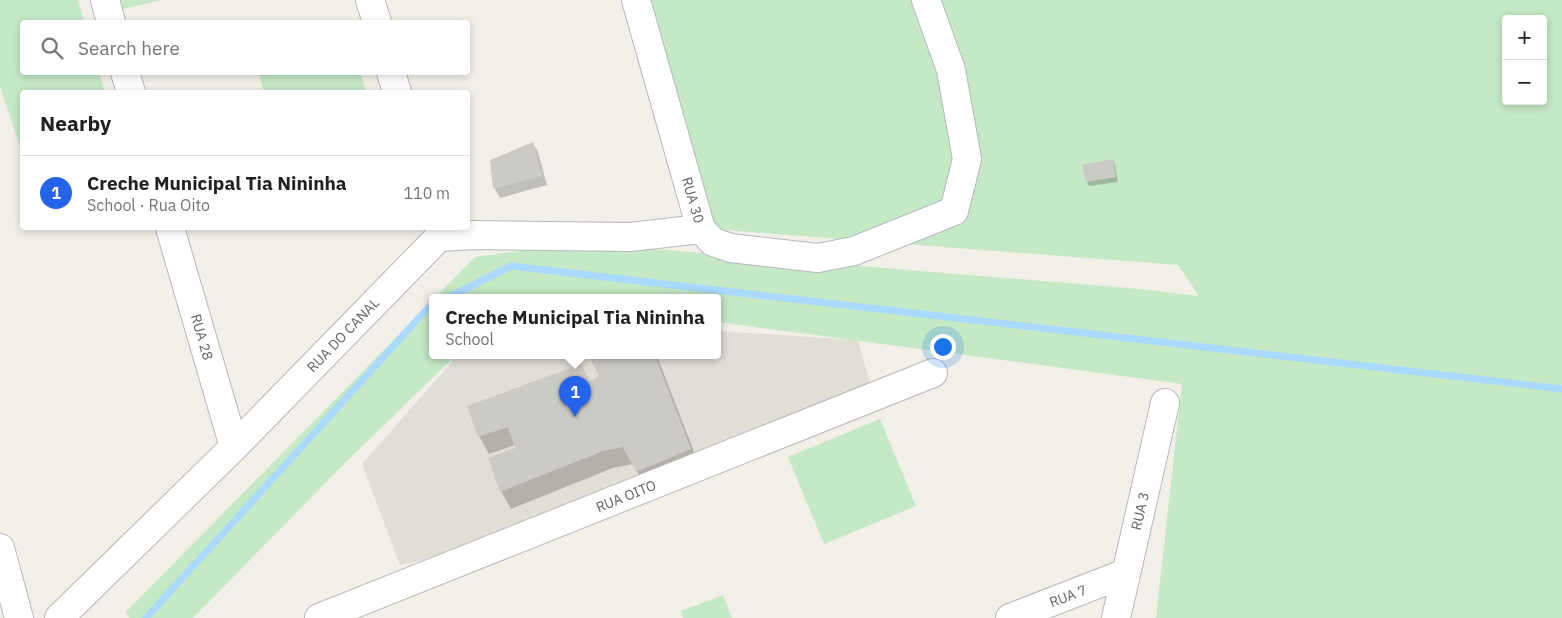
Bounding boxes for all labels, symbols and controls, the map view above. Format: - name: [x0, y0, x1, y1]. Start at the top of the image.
- map controls: [1502, 15, 1547, 105]
- button: +: [1502, 15, 1547, 60]
- search box: [20, 20, 470, 75]
- icon: search: [38, 34, 66, 62]
- text: Search here: [78, 36, 180, 60]
- button: −: [1502, 60, 1547, 105]
- text: Nearby: [40, 109, 111, 137]
- text: Creche Municipal Tia Nininha: [87, 171, 347, 195]
- street label: RUA 30: [678, 175, 708, 225]
- text: 1: [51, 183, 61, 203]
- text: 110 m: [403, 183, 450, 203]
- text: School · Rua Oito: [87, 195, 210, 215]
- street label: RUA DO CANAL: [303, 294, 383, 376]
- popup: [429, 294, 721, 359]
- text: Creche Municipal Tia Nininha: [445, 305, 705, 329]
- street label: RUA 28: [187, 312, 217, 362]
- text: School: [445, 329, 494, 349]
- your location: [930, 334, 956, 360]
- pin: 1: [559, 376, 591, 417]
- street label: RUA OITO: [593, 476, 659, 516]
- street label: RUA 3: [1127, 490, 1153, 532]
- street label: RUA 7: [1047, 581, 1089, 611]

